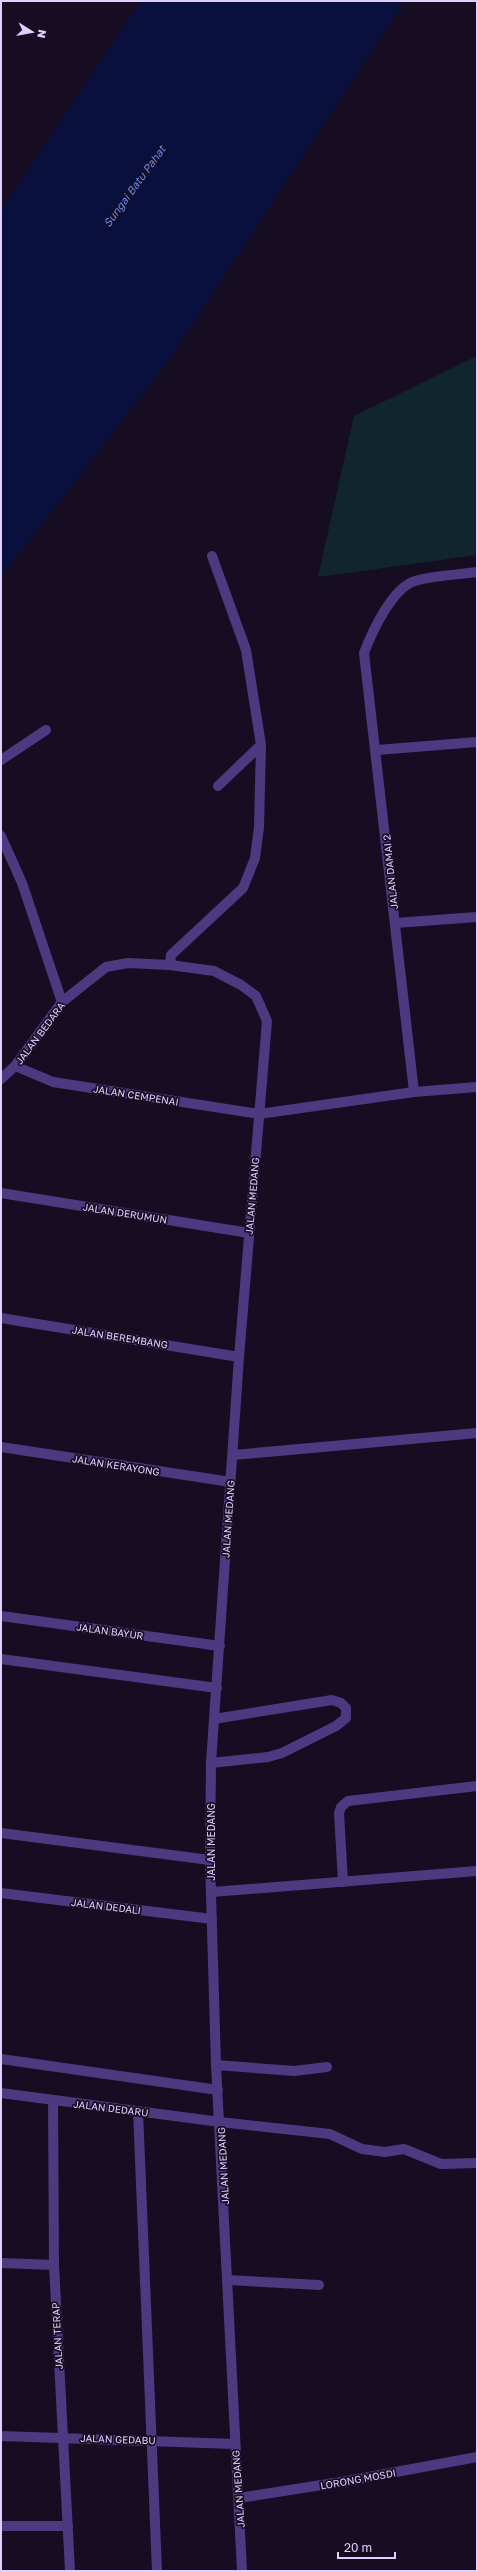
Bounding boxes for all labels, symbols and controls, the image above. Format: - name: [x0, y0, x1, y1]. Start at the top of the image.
- north arrow: [12, 12, 52, 52]
- text: N: [35, 29, 49, 39]
- water label: Sungai Batu Pahat: [100, 142, 170, 230]
- street label: JALAN DAMAI 2: [380, 834, 400, 910]
- street label: JALAN BEDARA: [13, 999, 67, 1066]
- street label: JALAN CEMPENAI: [92, 1082, 180, 1108]
- street label: JALAN MEDANG: [243, 1157, 261, 1235]
- street label: JALAN DERUMUN: [82, 1200, 168, 1226]
- street label: JALAN BEREMBANG: [71, 1323, 169, 1351]
- street label: JALAN KERAYONG: [71, 1452, 161, 1478]
- street label: JALAN MEDANG: [219, 1480, 237, 1558]
- street label: JALAN BAYUR: [76, 1620, 144, 1642]
- street label: JALAN MEDANG: [205, 1803, 217, 1881]
- street label: JALAN DEDALI: [70, 1896, 142, 1916]
- street label: JALAN DEDARU: [73, 2097, 149, 2119]
- street label: JALAN MEDANG: [215, 2127, 231, 2205]
- street label: JALAN TERAP: [49, 2302, 65, 2370]
- street label: JALAN GEDABU: [80, 2432, 156, 2446]
- street label: JALAN MEDANG: [229, 2450, 247, 2528]
- street label: LORONG MOSDI: [319, 2466, 397, 2492]
- scale bar: [338, 2534, 395, 2560]
- text: 20 m: [344, 2540, 372, 2555]

